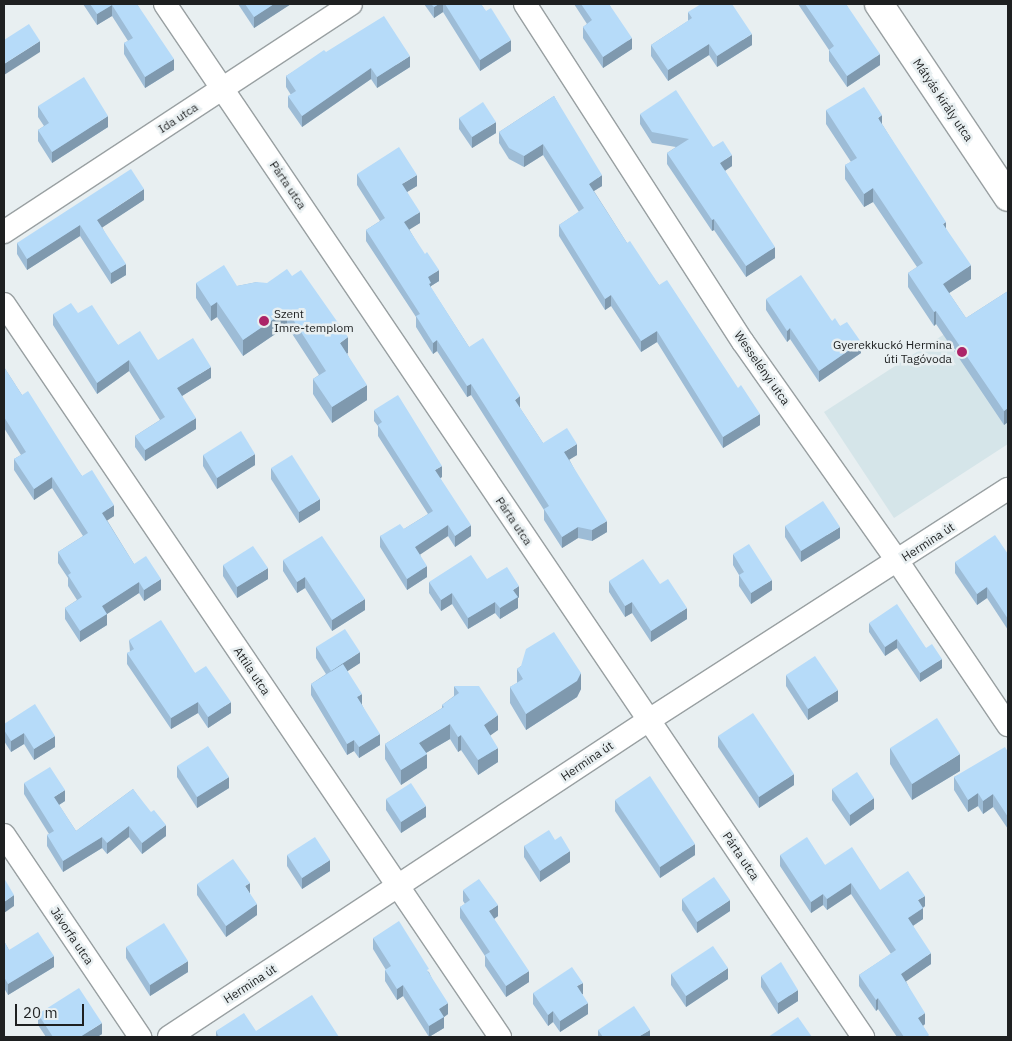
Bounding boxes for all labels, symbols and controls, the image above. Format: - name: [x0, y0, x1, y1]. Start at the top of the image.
- street label: Mátyás király utca: [910, 56, 976, 144]
- street label: Ida utca: [155, 100, 201, 136]
- street label: Párta utca: [267, 158, 309, 212]
- place label: Szent Imre-templom: [274, 307, 354, 335]
- marker: Szent Imre-templom: [258, 315, 270, 327]
- street label: Wesselényi utca: [731, 328, 793, 408]
- place label: Gyerekkuckó Hermina úti Tagóvoda: [833, 338, 952, 366]
- marker: Gyerekkuckó Hermina úti Tagóvoda: [956, 346, 968, 358]
- street label: Párta utca: [493, 494, 535, 548]
- street label: Hermina út: [899, 520, 957, 564]
- street label: Attila utca: [231, 644, 273, 698]
- street label: Hermina út: [558, 738, 616, 784]
- street label: Párta utca: [720, 829, 762, 883]
- street label: Jávorfa utca: [48, 905, 96, 967]
- street label: Hermina út: [221, 962, 279, 1006]
- scale bar: [18, 994, 86, 1026]
- text: 20 m: [23, 1003, 58, 1022]

